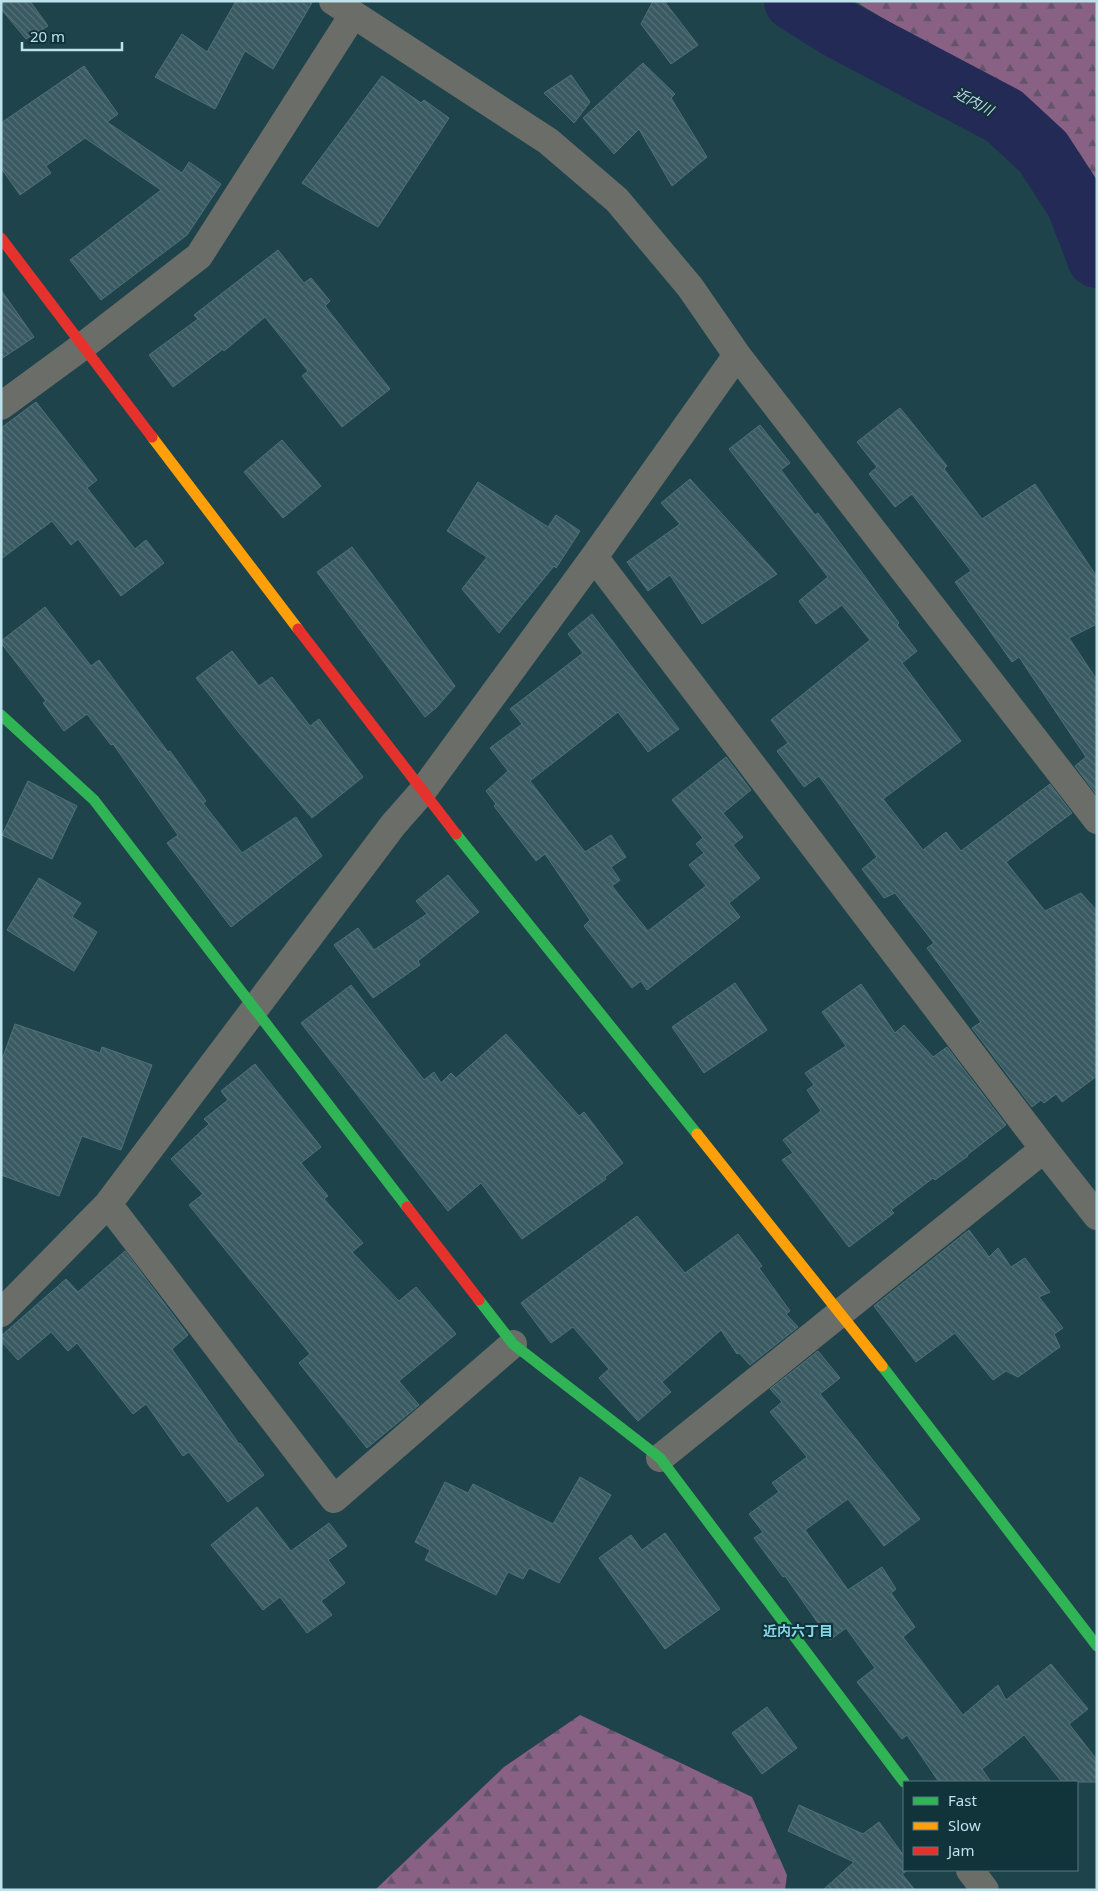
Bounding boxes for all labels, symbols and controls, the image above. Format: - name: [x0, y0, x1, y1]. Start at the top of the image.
- scale bar: [22, 20, 122, 52]
- text: 20 m: [30, 26, 65, 46]
- water label: 近内川: [951, 83, 999, 120]
- district label: 近内六丁目: [763, 1621, 833, 1640]
- legend: [903, 1781, 1078, 1871]
- text: Fast: [948, 1790, 977, 1810]
- text: Slow: [948, 1815, 981, 1835]
- text: Jam: [946, 1840, 975, 1860]

